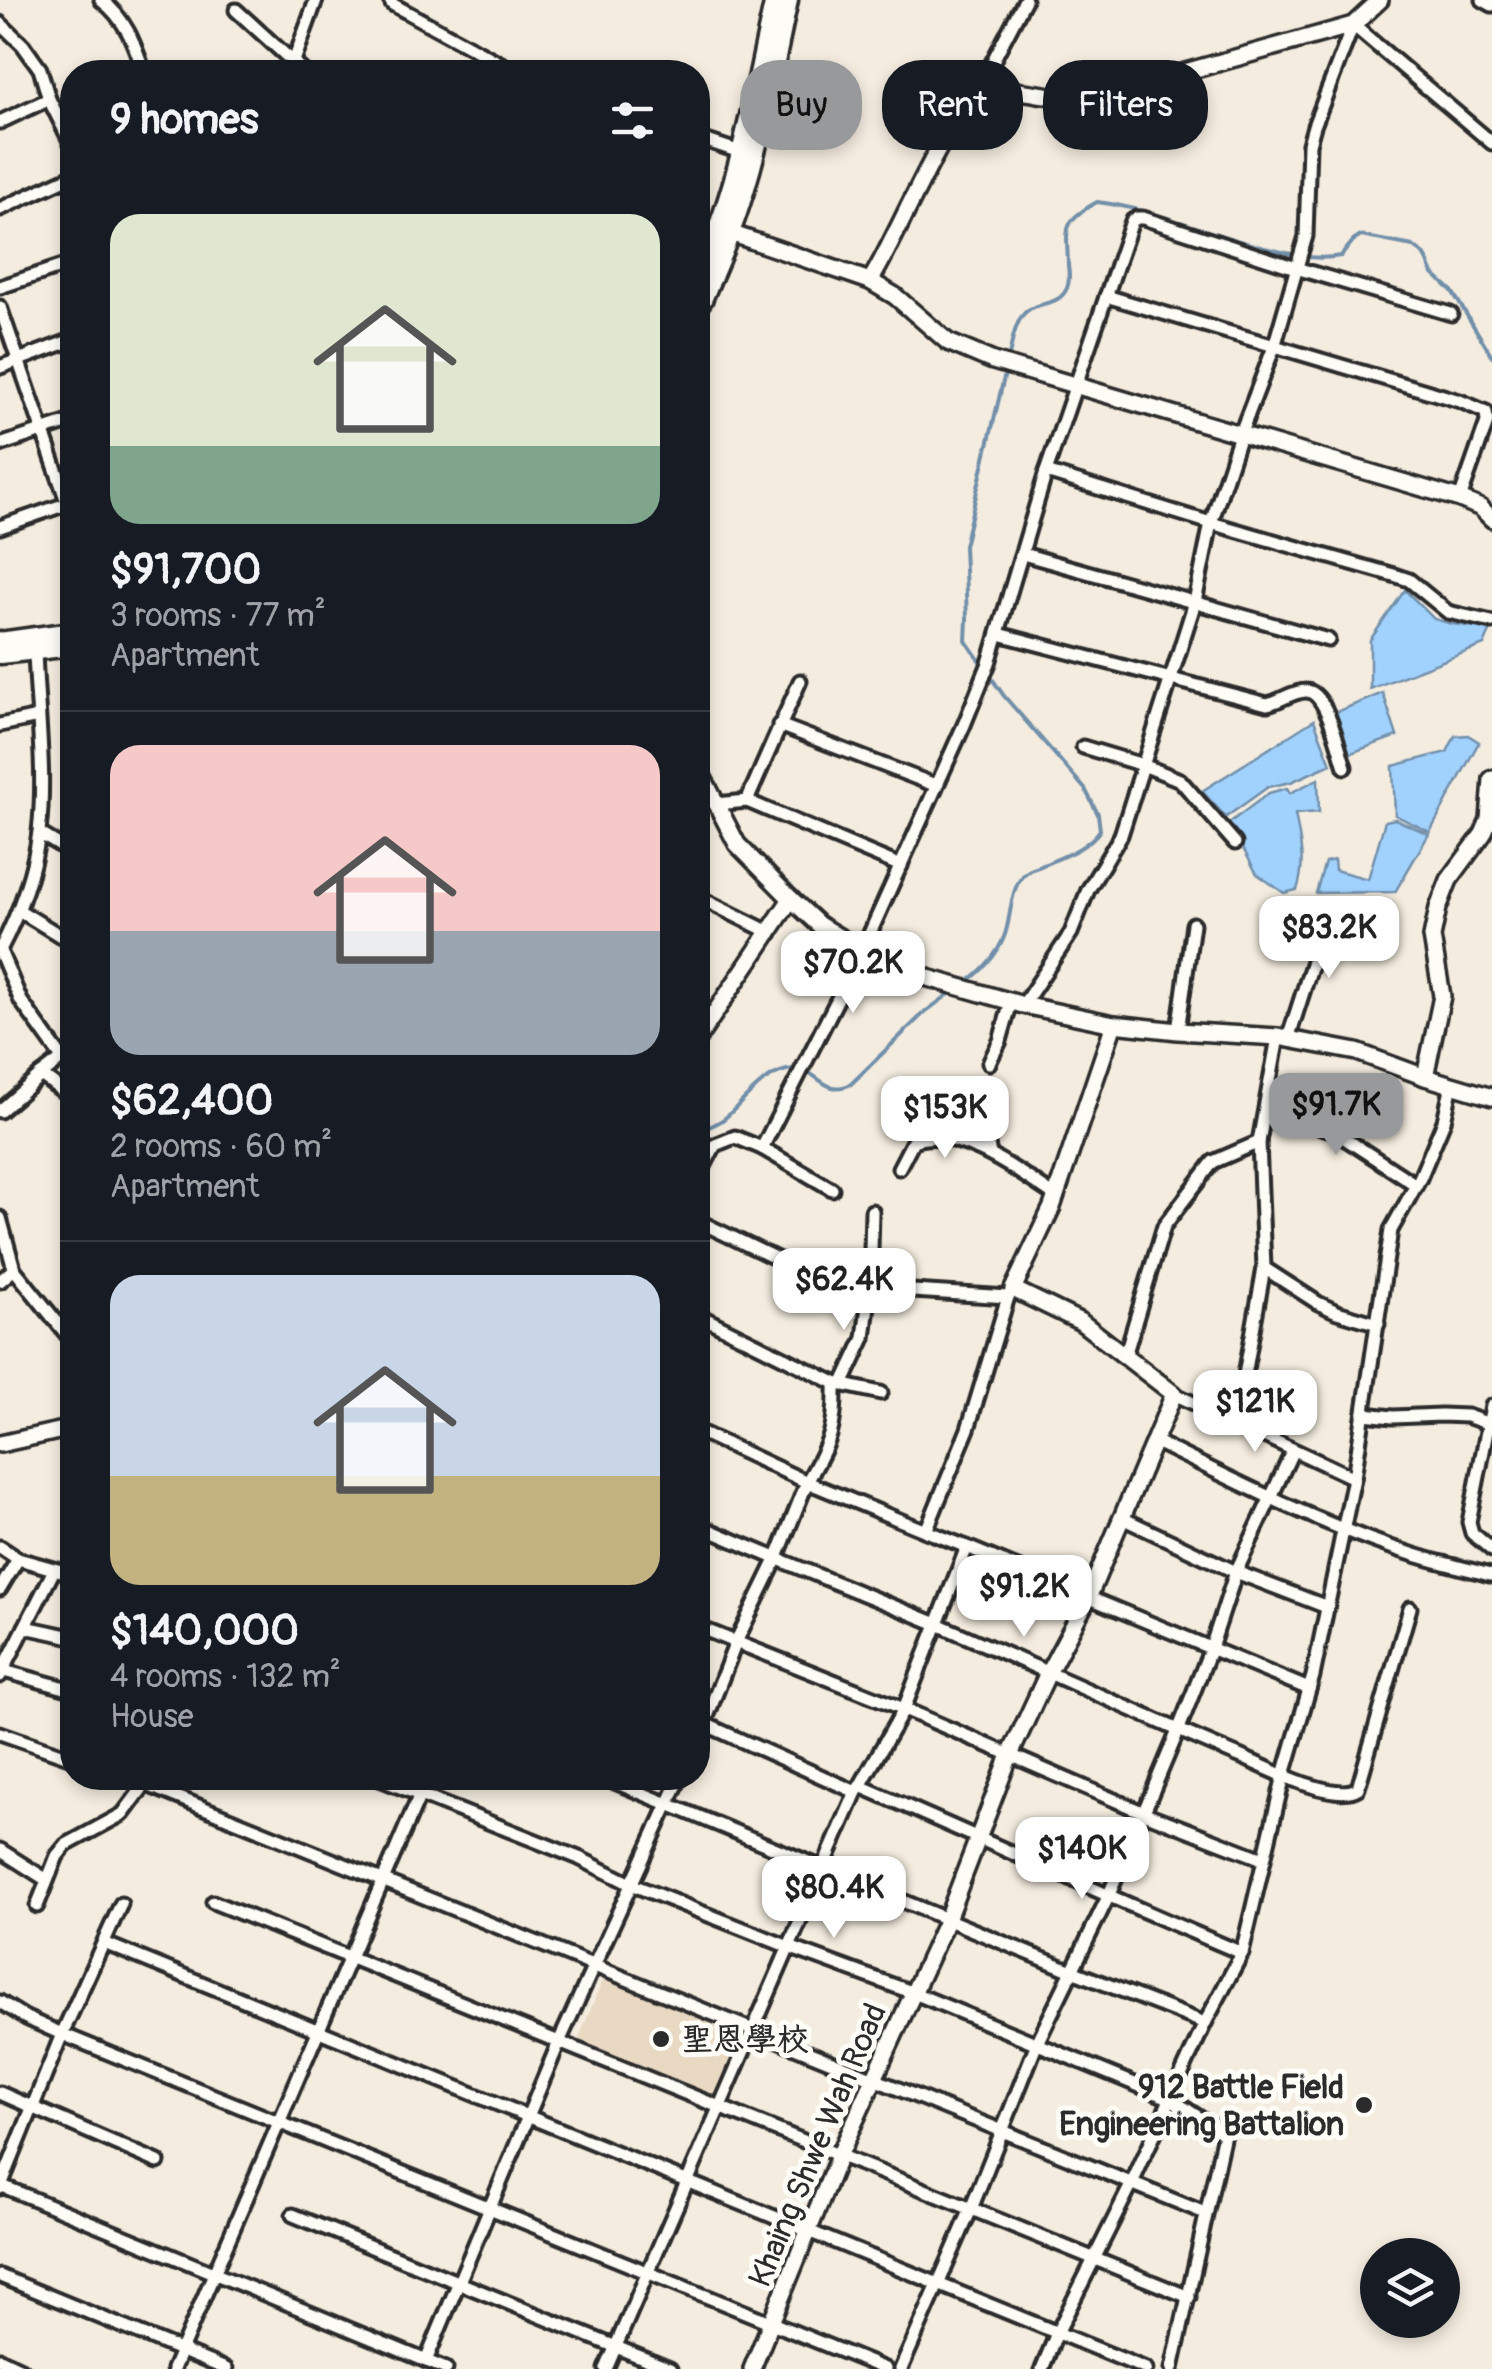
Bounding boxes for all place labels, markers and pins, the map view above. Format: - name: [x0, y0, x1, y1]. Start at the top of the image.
- pin: $83.2K: [1248, 896, 1410, 981]
- pin: $70.2K: [772, 931, 934, 1016]
- pin: $91.7K: [1255, 1073, 1417, 1158]
- pin: $153K: [875, 1076, 1015, 1161]
- pin: $62.4K: [763, 1248, 925, 1333]
- pin: $121K: [1185, 1370, 1325, 1455]
- pin: $91.2K: [943, 1555, 1105, 1640]
- pin: $140K: [1012, 1817, 1152, 1902]
- pin: $80.4K: [753, 1856, 915, 1941]
- place label: 聖恩學校: [681, 2020, 809, 2060]
- marker: 聖恩學校: [650, 2028, 672, 2050]
- place label: 912 Battle Field Engineering Battalion: [1059, 2068, 1344, 2145]
- marker: 912 Battle Field Engineering Battalion: [1353, 2094, 1375, 2116]

